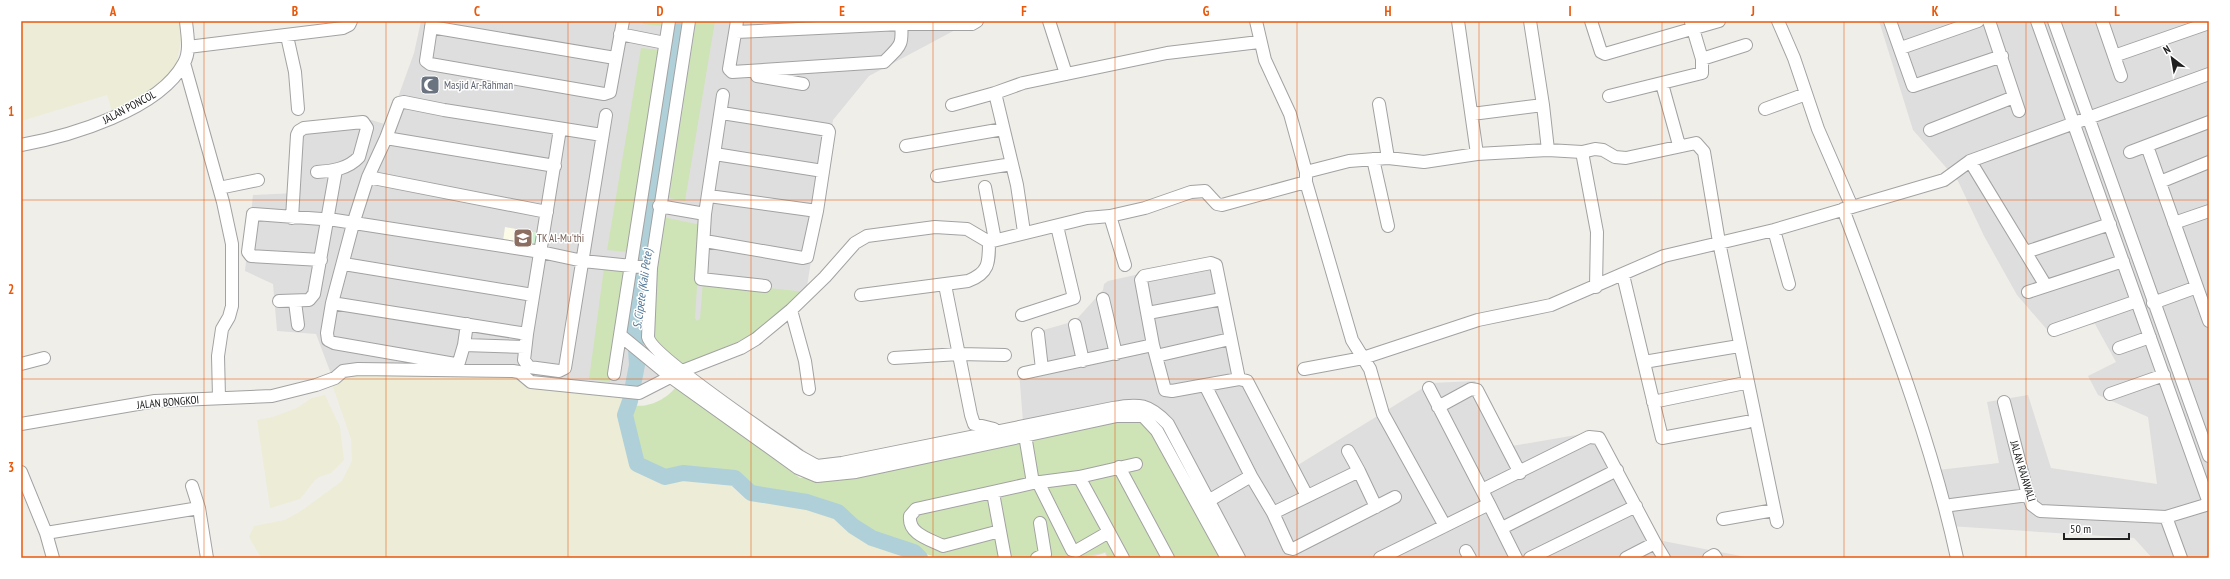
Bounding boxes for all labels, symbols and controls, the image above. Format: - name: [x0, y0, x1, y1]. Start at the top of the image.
- text: A: [109, 3, 117, 20]
- text: B: [292, 3, 298, 20]
- text: C: [474, 3, 480, 20]
- text: D: [657, 3, 664, 20]
- text: E: [839, 3, 845, 20]
- text: F: [1021, 3, 1027, 20]
- text: G: [1203, 3, 1210, 20]
- text: H: [1385, 3, 1392, 20]
- text: I: [1568, 3, 1572, 20]
- text: J: [1750, 3, 1755, 20]
- text: K: [1932, 3, 1939, 20]
- text: L: [2114, 3, 2120, 20]
- north arrow: [2152, 38, 2192, 78]
- text: N: [2161, 42, 2173, 57]
- mosque icon: Masjid Ar-Rahman: [419, 74, 441, 96]
- place label: Masjid Ar-Rahman: [444, 78, 513, 92]
- street label: JALAN PONCOL: [99, 87, 158, 127]
- text: 1: [8, 103, 14, 120]
- school or university icon: TK Al-Mu'thi: [512, 227, 534, 249]
- place label: TK Al-Mu'thi: [537, 231, 584, 245]
- water label: S. Cipete (Kali Pete): [629, 247, 655, 330]
- text: 2: [8, 281, 14, 298]
- street label: JALAN BONGKOI: [135, 392, 200, 412]
- street label: JALAN RAJAWALI: [2007, 438, 2039, 503]
- text: 3: [8, 459, 14, 476]
- scale bar: [2064, 515, 2129, 541]
- text: 50 m: [2070, 521, 2091, 536]

